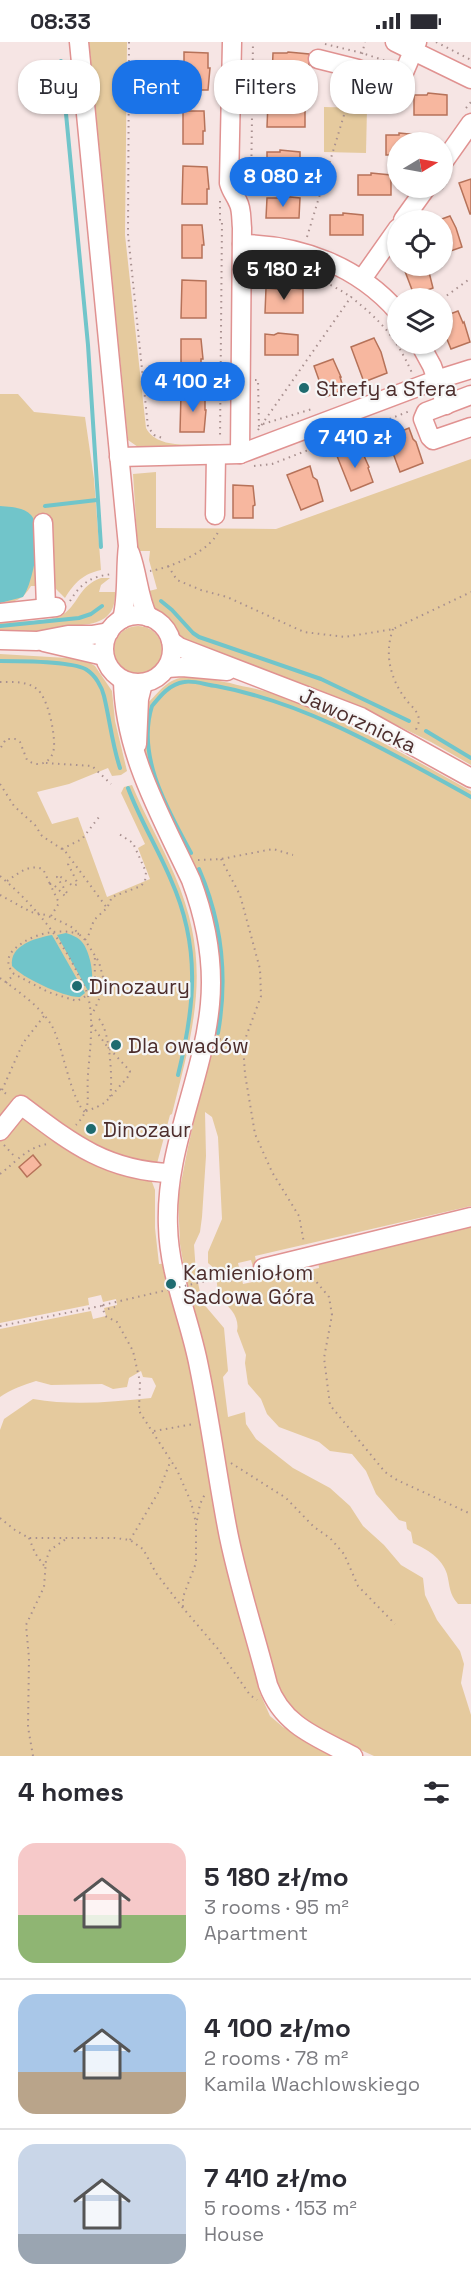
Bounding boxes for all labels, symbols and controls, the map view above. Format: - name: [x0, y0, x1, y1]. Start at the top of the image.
- text: 08:33: [30, 7, 91, 35]
- chip: Buy: [18, 60, 100, 114]
- chip: Rent: [112, 60, 202, 114]
- chip: Filters: [214, 60, 318, 114]
- chip: New: [330, 60, 415, 114]
- north arrow: [387, 132, 453, 198]
- map controls: [387, 132, 453, 354]
- pin: 8 080 zł: [221, 157, 345, 208]
- text: 8 080 zł: [244, 163, 322, 189]
- button: locate: [387, 210, 453, 276]
- pin: 5 180 zł: [222, 250, 346, 301]
- text: 5 180 zł: [247, 256, 321, 282]
- button: layers: [387, 288, 453, 354]
- pin: 4 100 zł: [131, 362, 255, 413]
- text: 4 100 zł: [155, 368, 231, 394]
- place label: Strefy a Sfera: [316, 375, 457, 402]
- marker: Strefy a Sfera: [297, 381, 311, 395]
- pin: 7 410 zł: [293, 418, 417, 469]
- text: 7 410 zł: [318, 424, 392, 450]
- street label: Jaworznicka: [295, 681, 421, 759]
- place label: Dinozaury: [89, 973, 190, 1000]
- marker: Dinozaury: [70, 979, 84, 993]
- place label: Dla owadów: [128, 1032, 249, 1059]
- marker: Dla owadów: [109, 1038, 123, 1052]
- place label: Dinozaur: [103, 1116, 191, 1143]
- marker: Dinozaur: [84, 1122, 98, 1136]
- place label: Kamieniołom Sadowa Góra: [183, 1259, 315, 1310]
- marker: Kamieniołom Sadowa Góra: [164, 1277, 178, 1291]
- text: 4 homes: [18, 1775, 124, 1809]
- icon: filters: [420, 1776, 453, 1809]
- text: 5 180 zł/mo: [204, 1860, 349, 1894]
- icon: home: [66, 1867, 138, 1939]
- text: 3 rooms · 95 m²: [204, 1894, 349, 1920]
- text: Apartment: [204, 1920, 308, 1946]
- text: 4 100 zł/mo: [204, 2011, 351, 2045]
- icon: home: [66, 2018, 138, 2090]
- text: 2 rooms · 78 m²: [204, 2045, 348, 2071]
- text: Kamila Wachlowskiego: [204, 2071, 420, 2097]
- text: 7 410 zł/mo: [204, 2161, 348, 2195]
- icon: home: [66, 2168, 138, 2240]
- text: 5 rooms · 153 m²: [204, 2195, 357, 2221]
- text: House: [204, 2221, 264, 2247]

